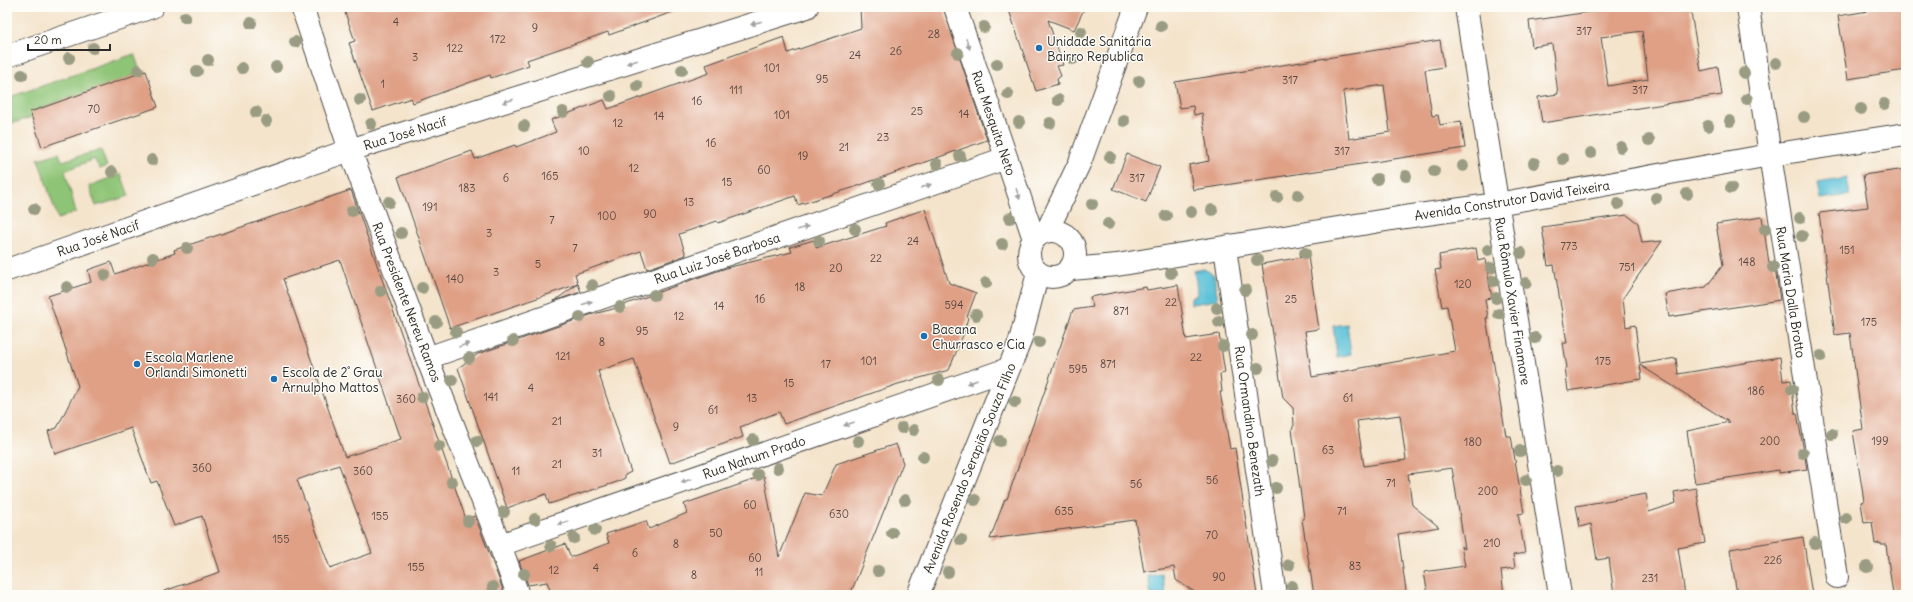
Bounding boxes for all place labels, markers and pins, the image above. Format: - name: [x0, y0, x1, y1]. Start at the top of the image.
- place label: Unidade Sanitária Bairro Republica: [1047, 33, 1151, 65]
- marker: Unidade Sanitária Bairro Republica: [1034, 43, 1044, 53]
- place label: Bacana Churrasco e Cia: [932, 321, 1025, 353]
- marker: Bacana Churrasco e Cia: [919, 331, 929, 341]
- place label: Escola Marlene Orlandi Simonetti: [145, 349, 247, 381]
- marker: Escola Marlene Orlandi Simonetti: [132, 359, 142, 369]
- place label: Escola de 2˚ Grau Arnulpho Mattos: [282, 364, 383, 396]
- marker: Escola de 2˚ Grau Arnulpho Mattos: [269, 374, 279, 384]

